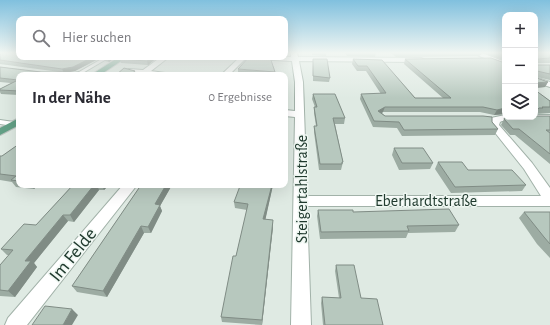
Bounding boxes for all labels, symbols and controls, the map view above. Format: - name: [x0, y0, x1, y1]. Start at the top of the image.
- map controls: [502, 12, 538, 120]
- button: +: [502, 12, 538, 48]
- search box: [16, 16, 288, 60]
- icon: search: [30, 27, 52, 49]
- text: Hier suchen: [62, 30, 132, 45]
- button: −: [502, 48, 538, 84]
- button: layers: [502, 84, 538, 120]
- text: In der Nähe: [32, 89, 111, 106]
- text: 0 Ergebnisse: [208, 91, 272, 104]
- street label: Steigertahlstraße: [294, 135, 310, 243]
- street label: Eberhardtstraße: [375, 193, 477, 209]
- street label: Im Felde: [46, 225, 100, 285]

